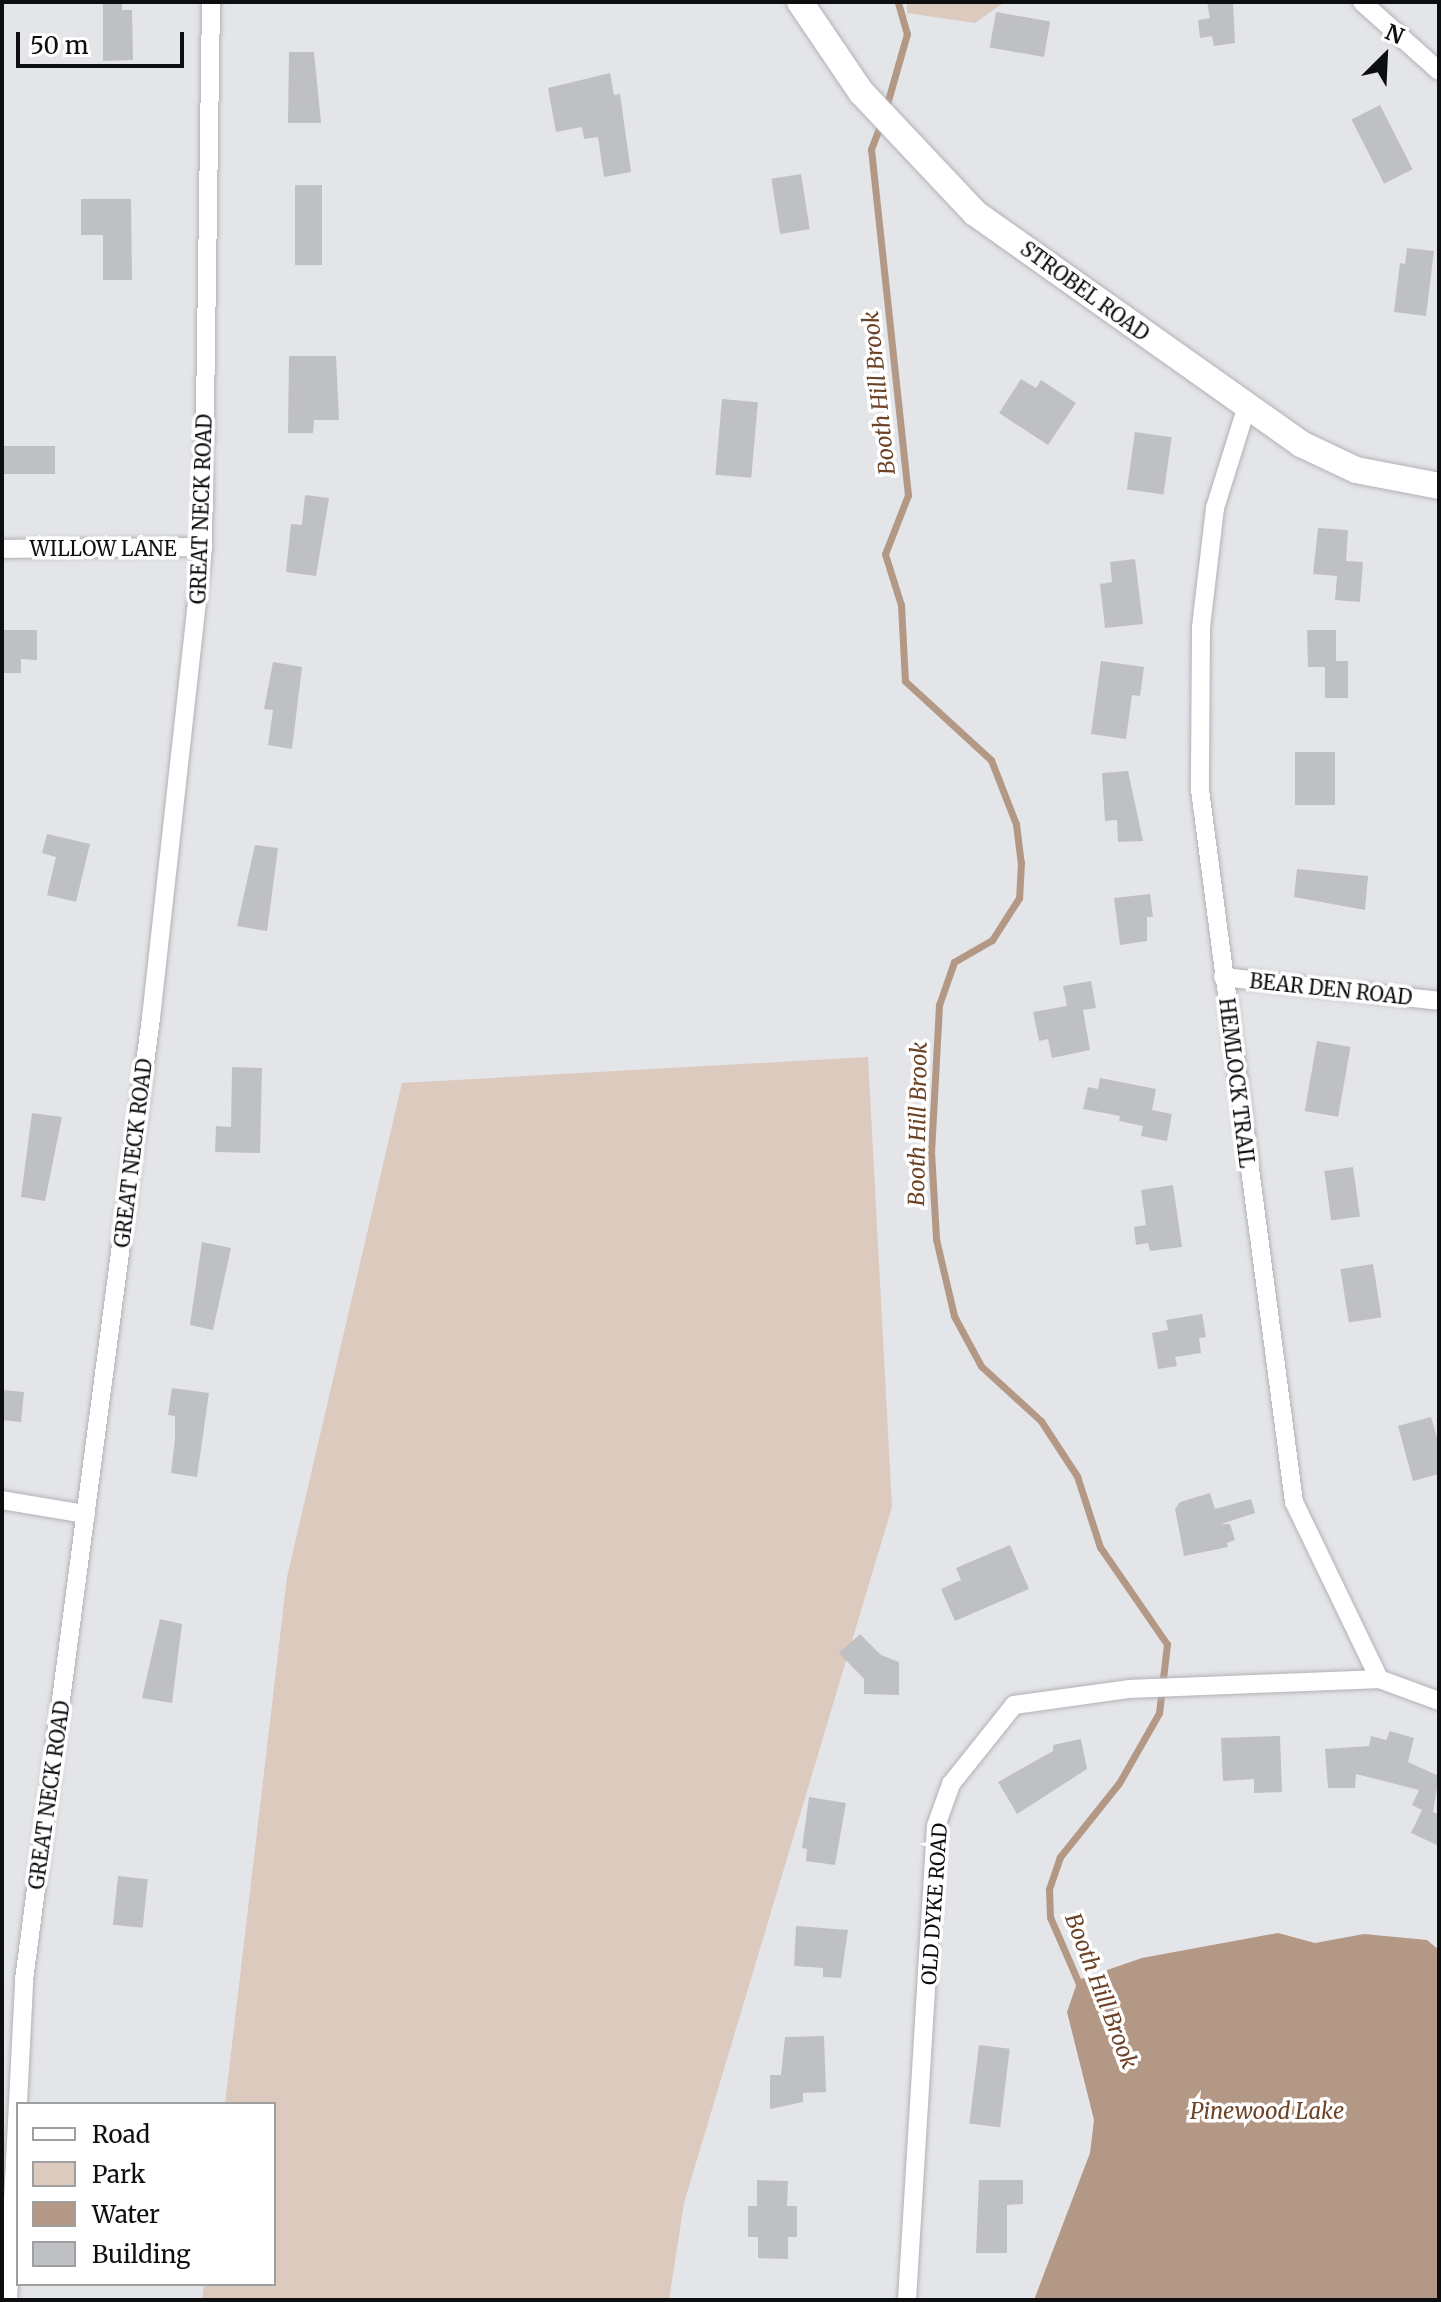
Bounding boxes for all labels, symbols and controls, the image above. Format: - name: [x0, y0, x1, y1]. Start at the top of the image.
- scale bar: [20, 16, 188, 66]
- north arrow: [1345, 16, 1425, 96]
- text: N: [1381, 18, 1408, 50]
- text: 50 m: [30, 30, 89, 61]
- street label: STROBEL ROAD: [1016, 236, 1154, 346]
- water label: Booth Hill Brook: [857, 310, 901, 476]
- street label: GREAT NECK ROAD: [186, 413, 216, 605]
- street label: WILLOW LANE: [30, 536, 176, 560]
- street label: BEAR DEN ROAD: [1248, 969, 1414, 1009]
- street label: HEMLOCK TRAIL: [1215, 997, 1259, 1169]
- water label: Booth Hill Brook: [903, 1042, 933, 1206]
- street label: GREAT NECK ROAD: [109, 1057, 157, 1249]
- street label: GREAT NECK ROAD: [24, 1699, 74, 1891]
- street label: OLD DYKE ROAD: [916, 1822, 952, 1986]
- water label: Booth Hill Brook: [1059, 1910, 1143, 2072]
- water label: Pinewood Lake: [1190, 2099, 1344, 2125]
- legend: [16, 2102, 276, 2286]
- text: Road: [92, 2119, 150, 2150]
- text: Park: [92, 2159, 145, 2190]
- text: Water: [92, 2199, 160, 2230]
- text: Building: [92, 2239, 191, 2270]

